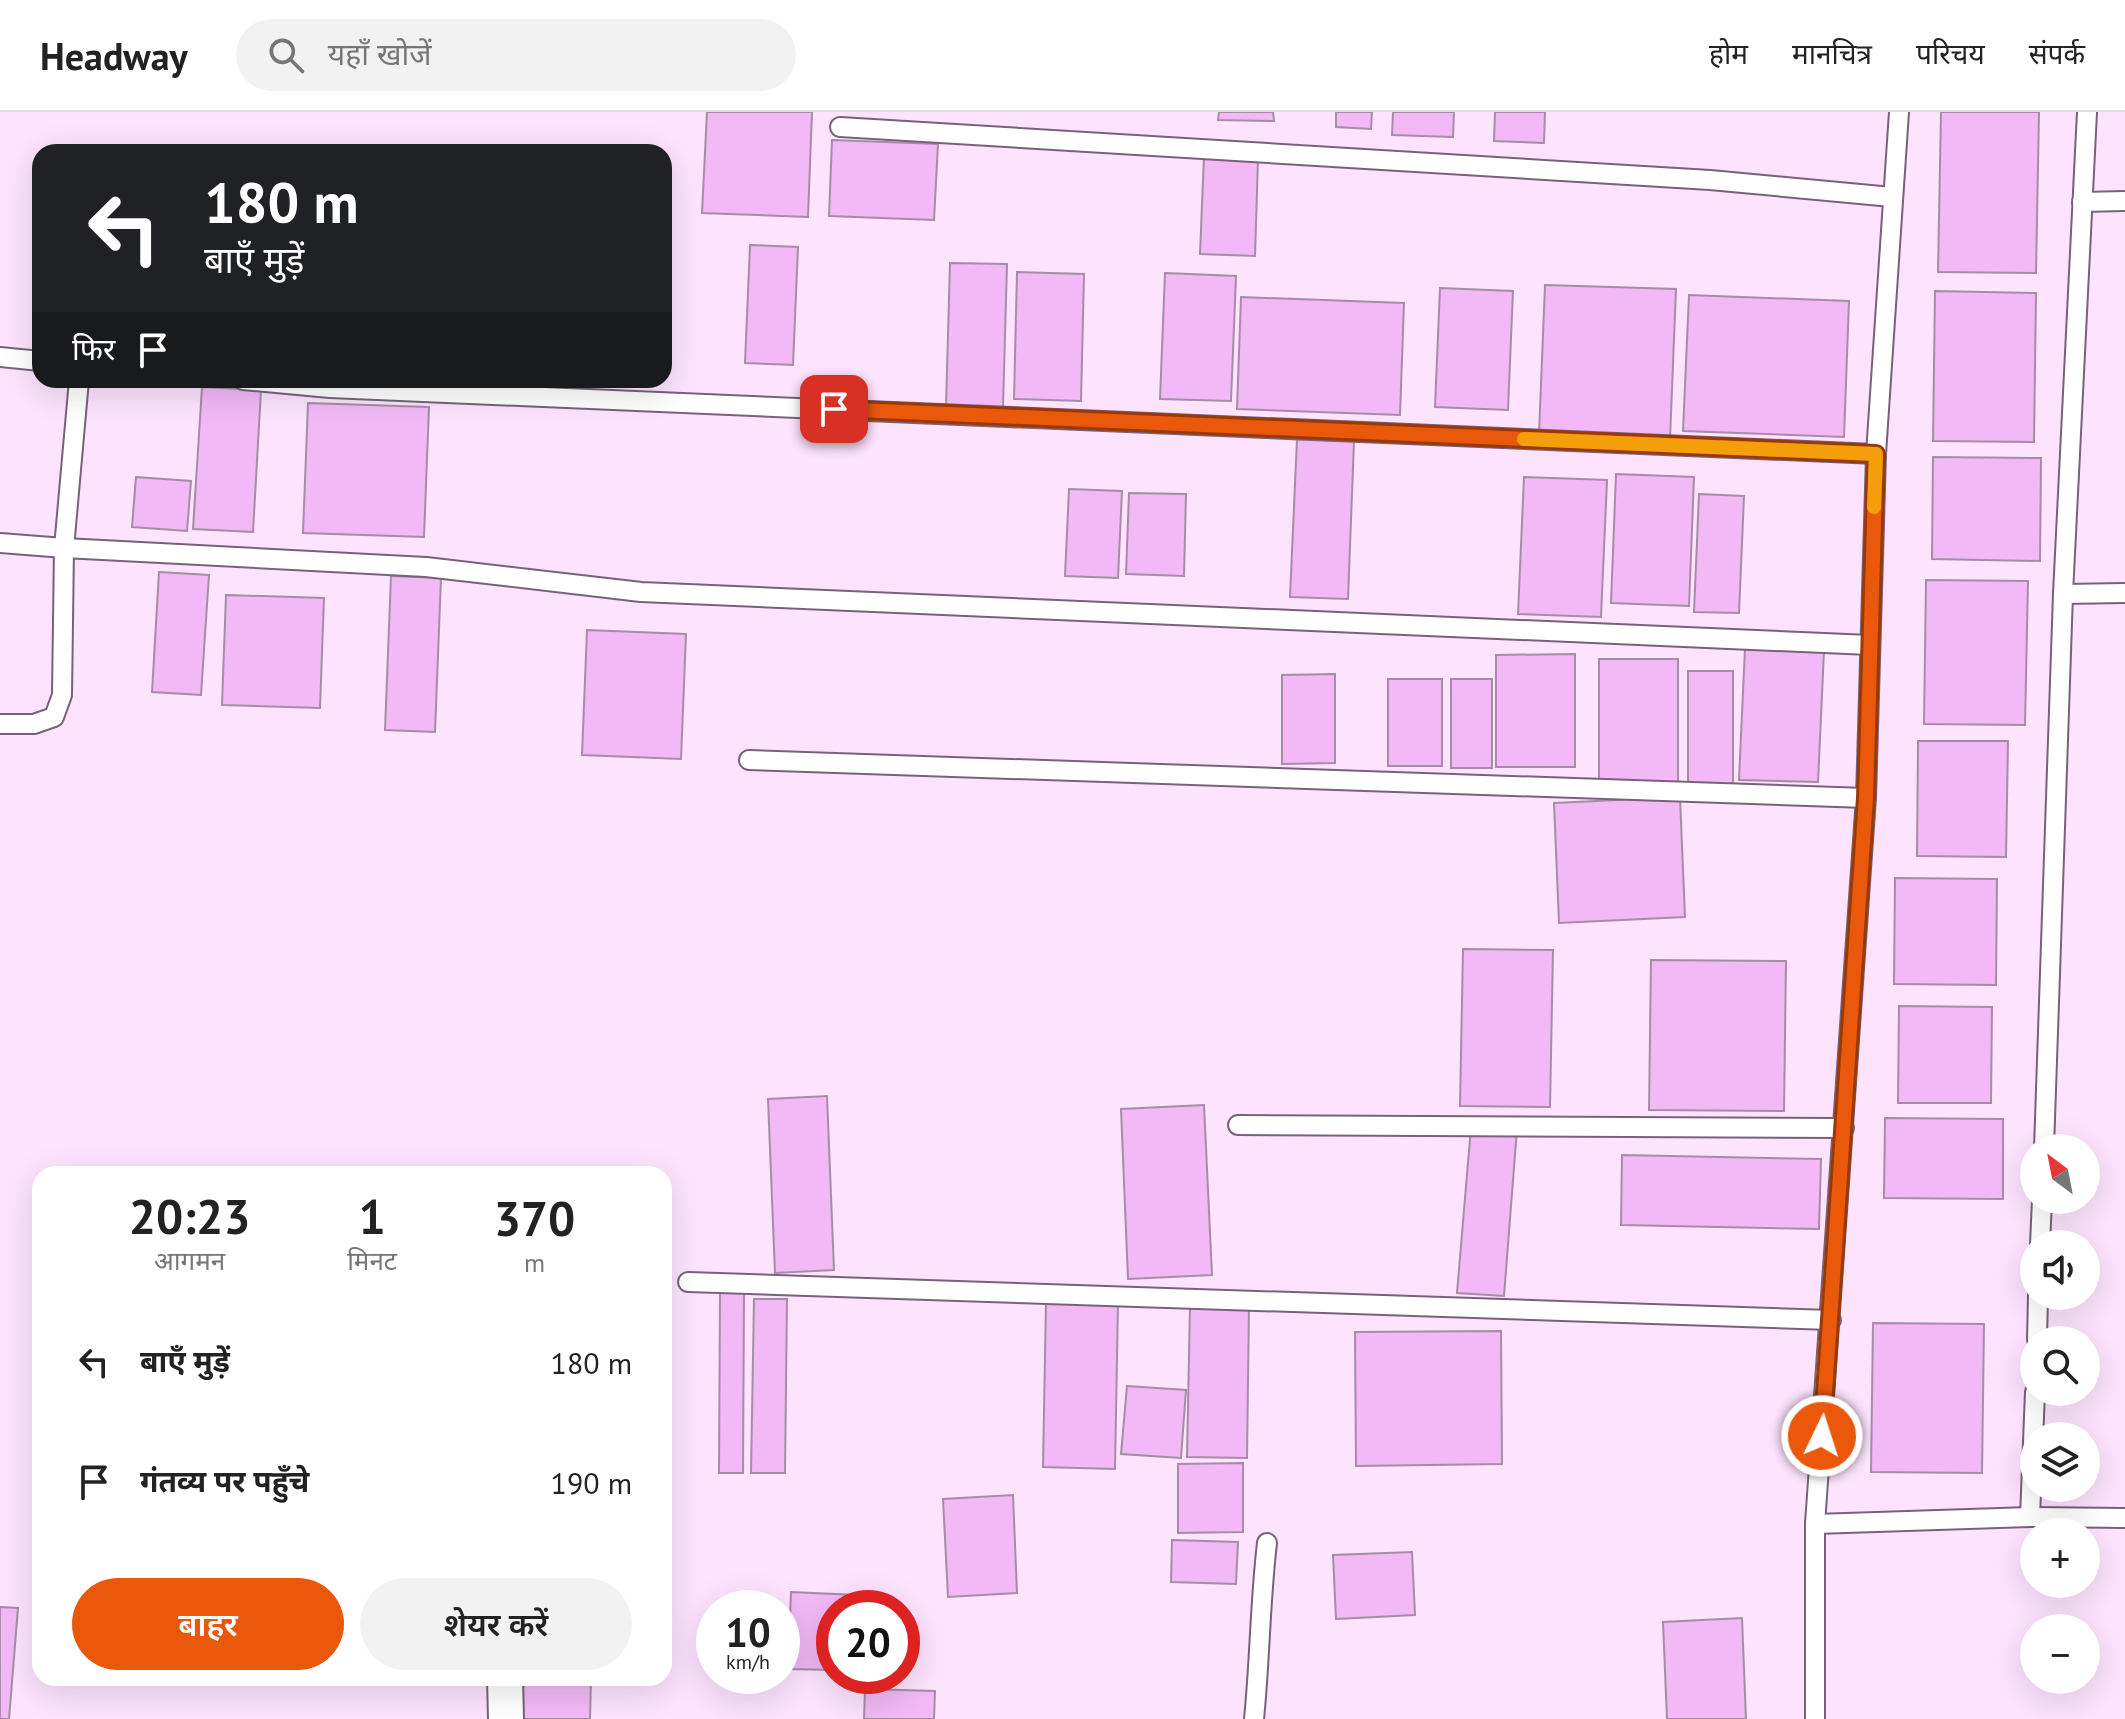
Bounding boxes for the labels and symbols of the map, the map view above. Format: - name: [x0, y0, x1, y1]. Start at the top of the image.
- pin: [800, 375, 868, 443]
- north arrow: [2020, 1134, 2100, 1214]
- position arrow: [1780, 1394, 1864, 1478]
- speed limit sign: 20: [816, 1590, 920, 1694]

